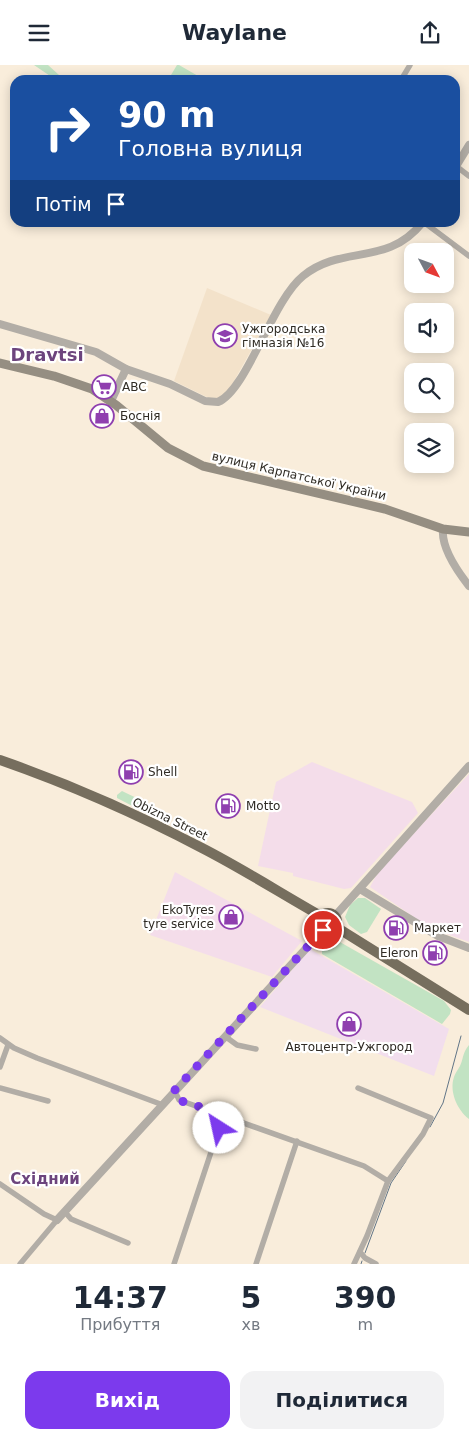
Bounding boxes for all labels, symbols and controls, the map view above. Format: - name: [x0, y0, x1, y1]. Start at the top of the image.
- icon: menu: [25, 19, 53, 47]
- icon: share: [416, 19, 444, 47]
- text: Waylane: [182, 20, 287, 45]
- icon: right: [35, 95, 100, 160]
- text: 90 m: [118, 95, 215, 135]
- text: Головна вулиця: [118, 136, 303, 161]
- icon: arrive: [102, 190, 130, 218]
- text: Потім: [35, 193, 92, 215]
- north arrow: [404, 243, 454, 293]
- map controls: [404, 243, 454, 473]
- button: sound: [404, 303, 454, 353]
- place label: Ужгородська гімназія №16: [242, 322, 325, 350]
- school or university icon: Ужгородська гімназія №16: [212, 323, 238, 349]
- district label: Dravtsi: [10, 344, 84, 365]
- button: search: [404, 363, 454, 413]
- supermarket icon: ABC: [91, 374, 117, 400]
- place label: ABC: [122, 380, 147, 394]
- shop icon: Боснія: [89, 403, 115, 429]
- place label: Боснія: [120, 409, 161, 423]
- button: layers: [404, 423, 454, 473]
- street label: вулиця Карпатської України: [210, 449, 388, 503]
- fuel station icon: Shell: [118, 759, 144, 785]
- place label: Shell: [148, 765, 177, 779]
- fuel station icon: Motto: [215, 793, 241, 819]
- street label: Obizna Street: [130, 795, 210, 843]
- place label: Motto: [246, 799, 280, 813]
- place label: EkoTyres tyre service: [143, 903, 214, 931]
- shop icon: EkoTyres tyre service: [218, 904, 244, 930]
- pin: [302, 909, 344, 951]
- fuel station icon: Маркет: [383, 915, 409, 941]
- icon: arrive: [309, 916, 337, 944]
- place label: Маркет: [414, 921, 461, 935]
- fuel station icon: Eleron: [422, 940, 448, 966]
- place label: Eleron: [380, 946, 418, 960]
- shop icon: Автоцентр-Ужгород: [336, 1011, 362, 1037]
- place label: Автоцентр-Ужгород: [286, 1040, 412, 1054]
- position arrow: [192, 1101, 244, 1153]
- district label: Східний: [10, 1170, 80, 1188]
- text: 14:37: [73, 1280, 168, 1315]
- text: 5: [241, 1280, 261, 1315]
- text: 390: [334, 1280, 397, 1315]
- text: Прибуття: [80, 1315, 160, 1334]
- text: хв: [241, 1315, 260, 1334]
- text: m: [357, 1315, 373, 1334]
- button: Вихід: [25, 1371, 230, 1429]
- button: Поділитися: [240, 1371, 444, 1429]

